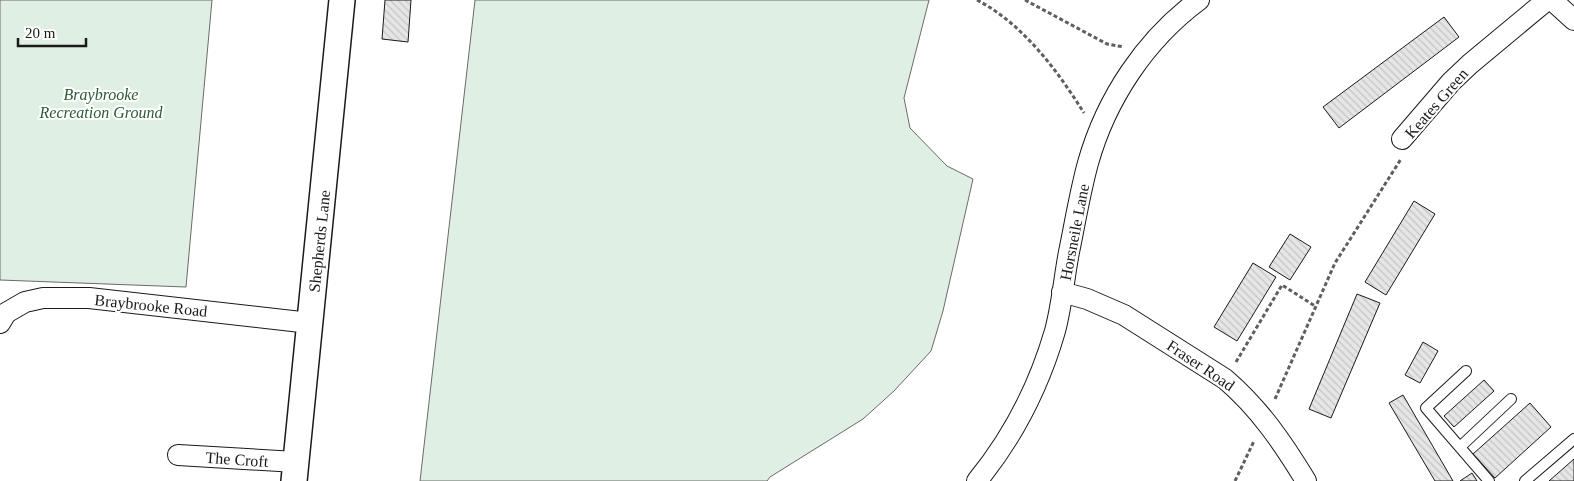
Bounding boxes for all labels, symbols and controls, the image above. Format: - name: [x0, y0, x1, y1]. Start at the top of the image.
- scale bar: [18, 15, 85, 47]
- text: 20 m: [25, 25, 56, 41]
- street label: Keates Green: [1402, 65, 1471, 142]
- park label: Braybrooke Recreation Ground: [39, 86, 163, 121]
- street label: Horsneile Lane: [1057, 182, 1092, 282]
- street label: Shepherds Lane: [306, 189, 334, 293]
- street label: Braybrooke Road: [94, 291, 208, 321]
- street label: Fraser Road: [1164, 337, 1238, 394]
- street label: The Croft: [205, 449, 269, 470]

